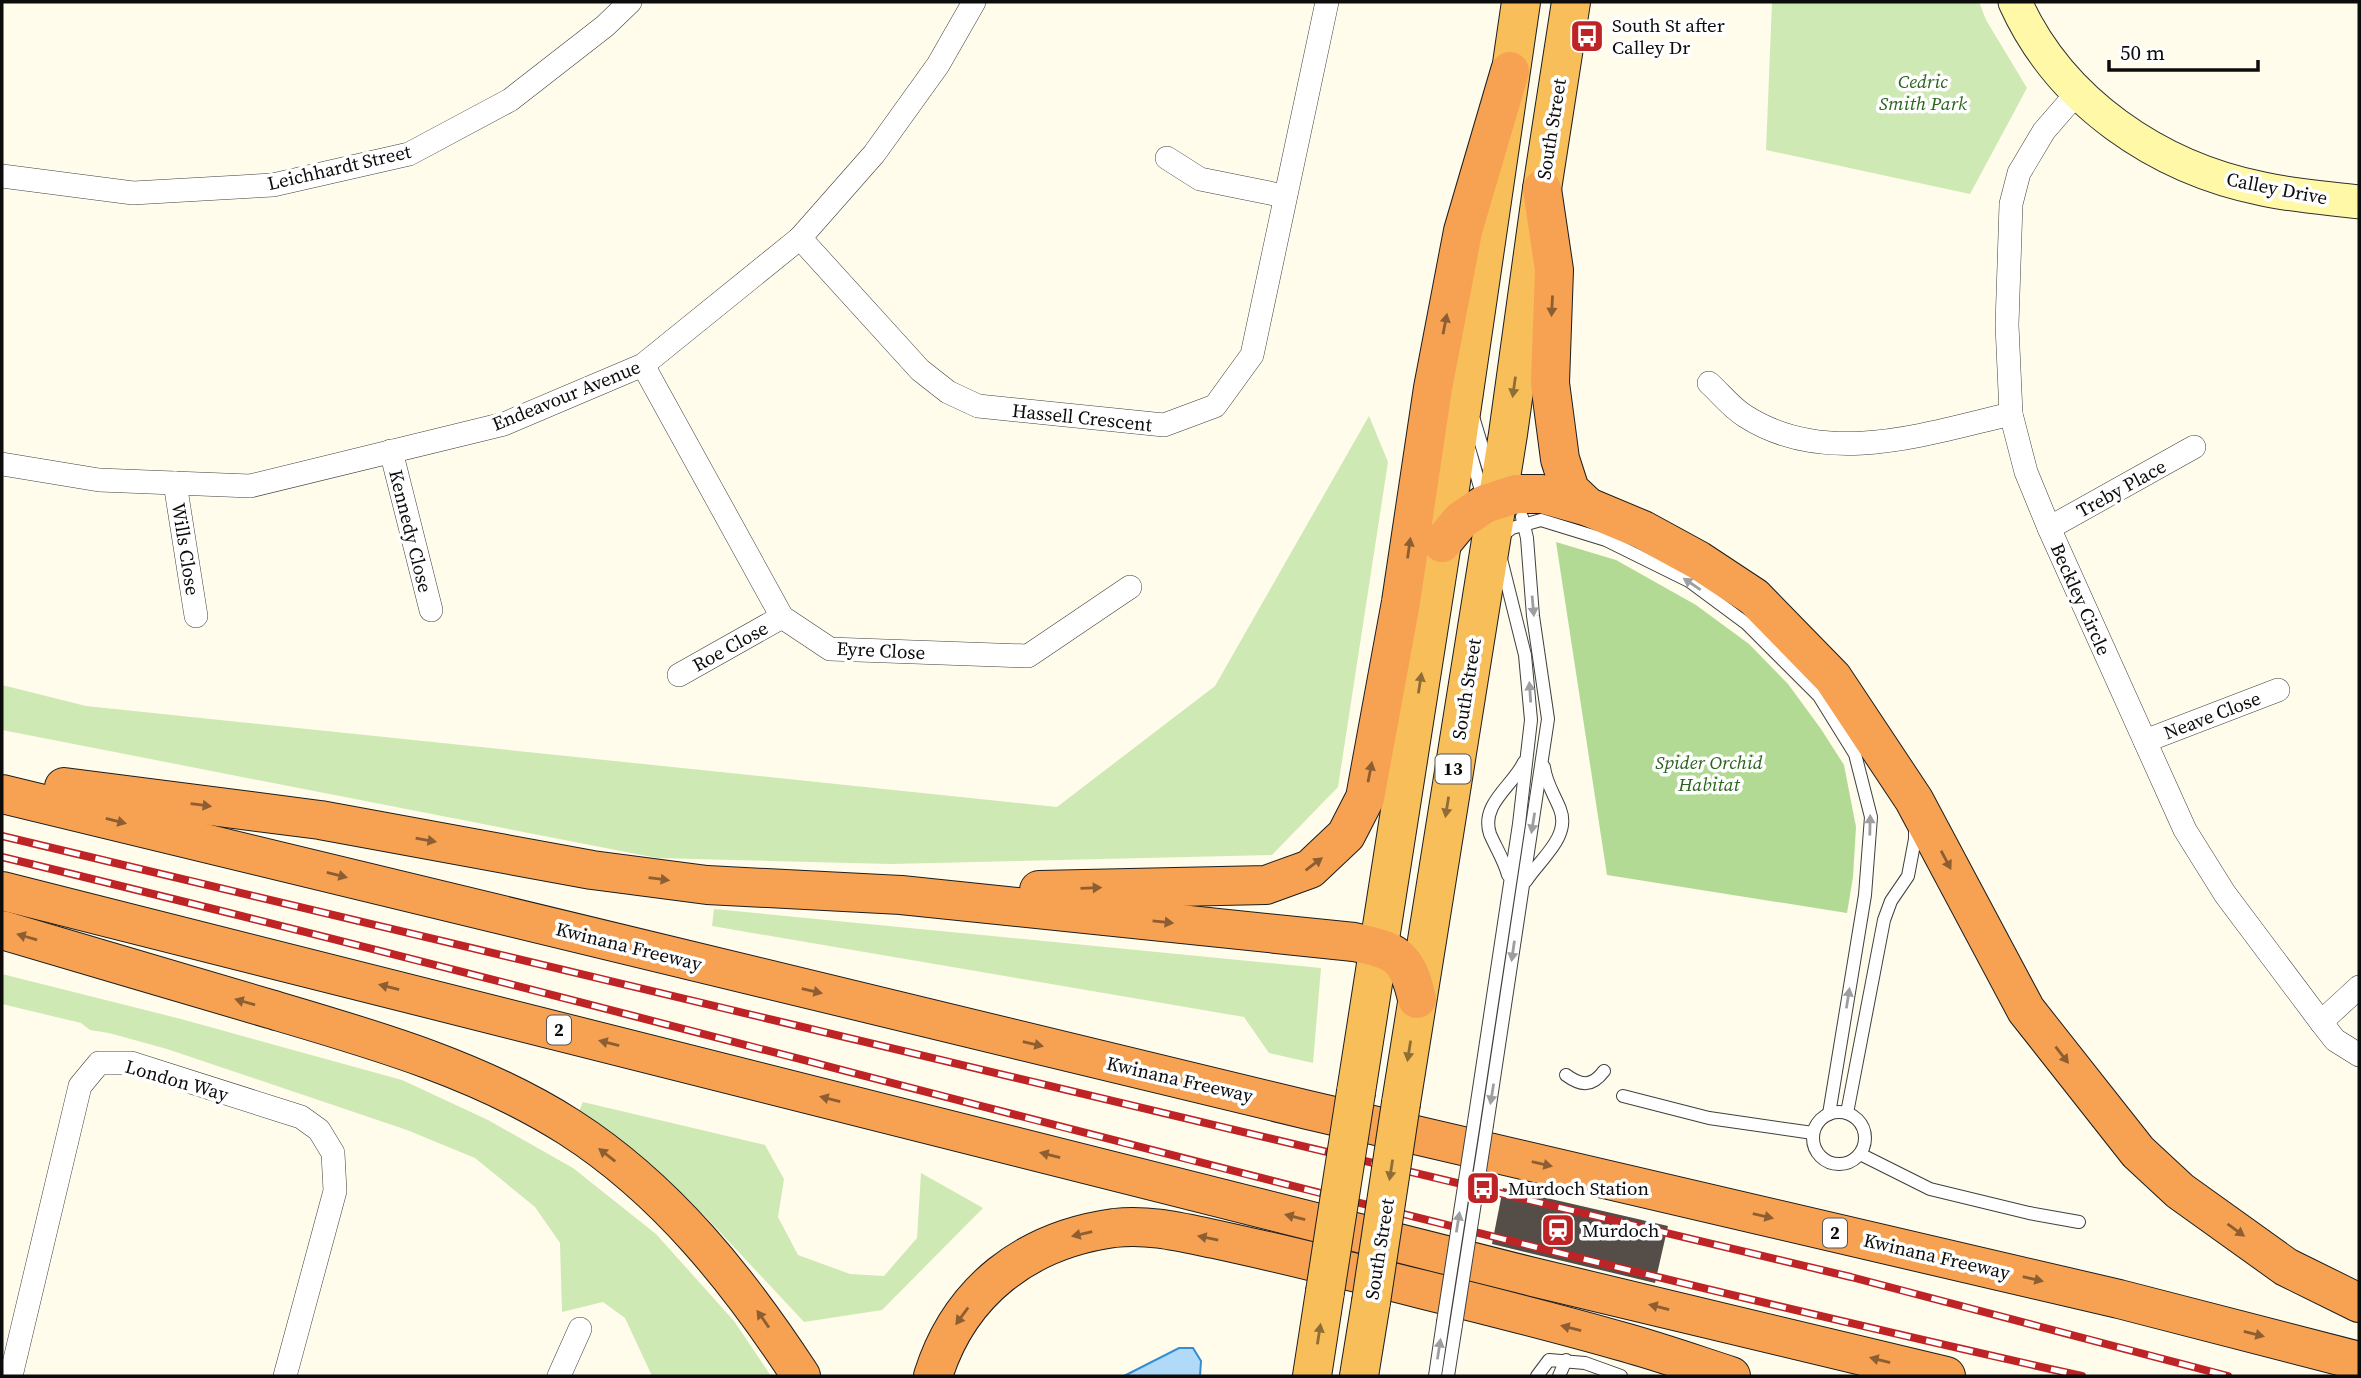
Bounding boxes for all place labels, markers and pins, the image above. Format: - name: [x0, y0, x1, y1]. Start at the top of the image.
- place label: South St after Calley Dr: [1612, 12, 1725, 60]
- bus stop icon: South St after Calley Dr: [1568, 17, 1606, 55]
- bus stop icon: Murdoch Station: [1464, 1169, 1502, 1207]
- place label: Murdoch Station: [1508, 1175, 1649, 1201]
- station icon: Murdoch: [1539, 1211, 1577, 1249]
- place label: Murdoch: [1582, 1217, 1659, 1243]

